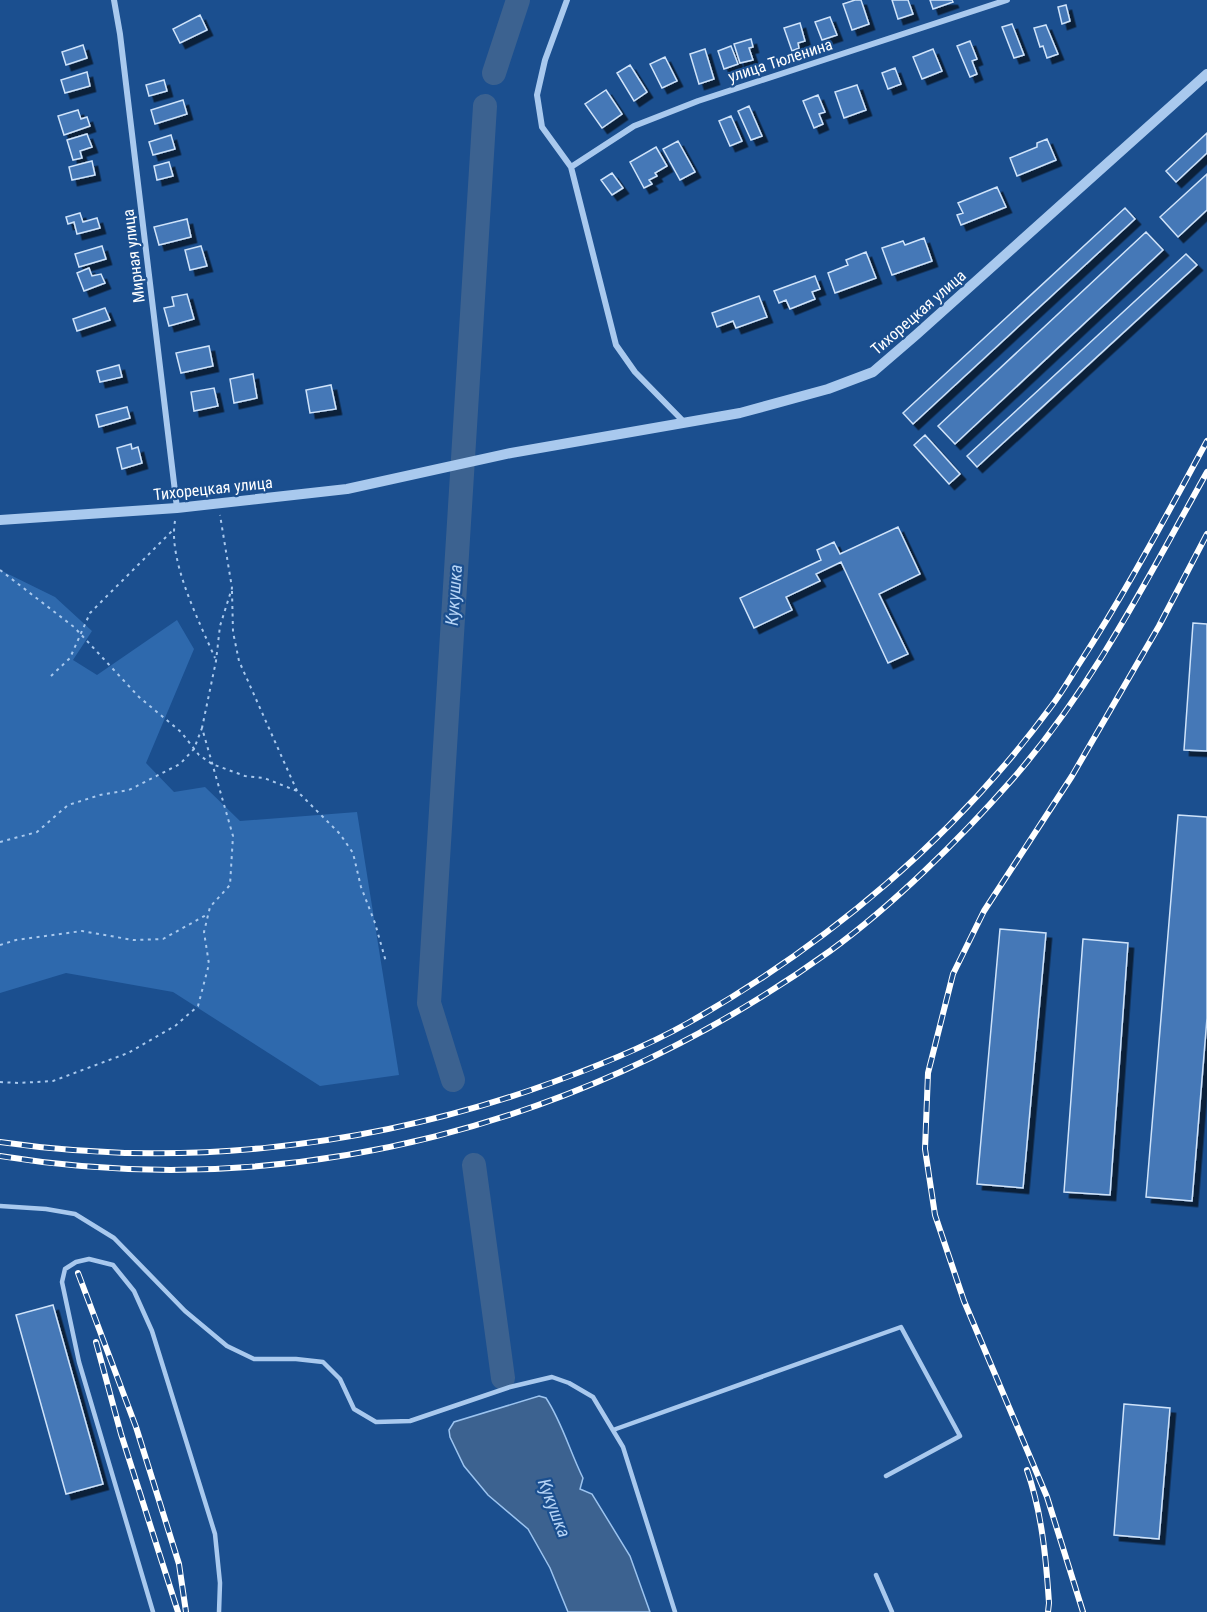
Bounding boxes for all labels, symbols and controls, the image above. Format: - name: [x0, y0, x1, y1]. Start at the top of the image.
- street label: улица Тюленина: [726, 35, 835, 86]
- street label: Мирная улица: [118, 208, 149, 304]
- street label: Тихорецкая улица: [867, 266, 970, 359]
- street label: Тихорецкая улица: [153, 473, 274, 504]
- water label: Кукушка: [441, 564, 466, 626]
- water label: Кукушка: [534, 1475, 575, 1540]

